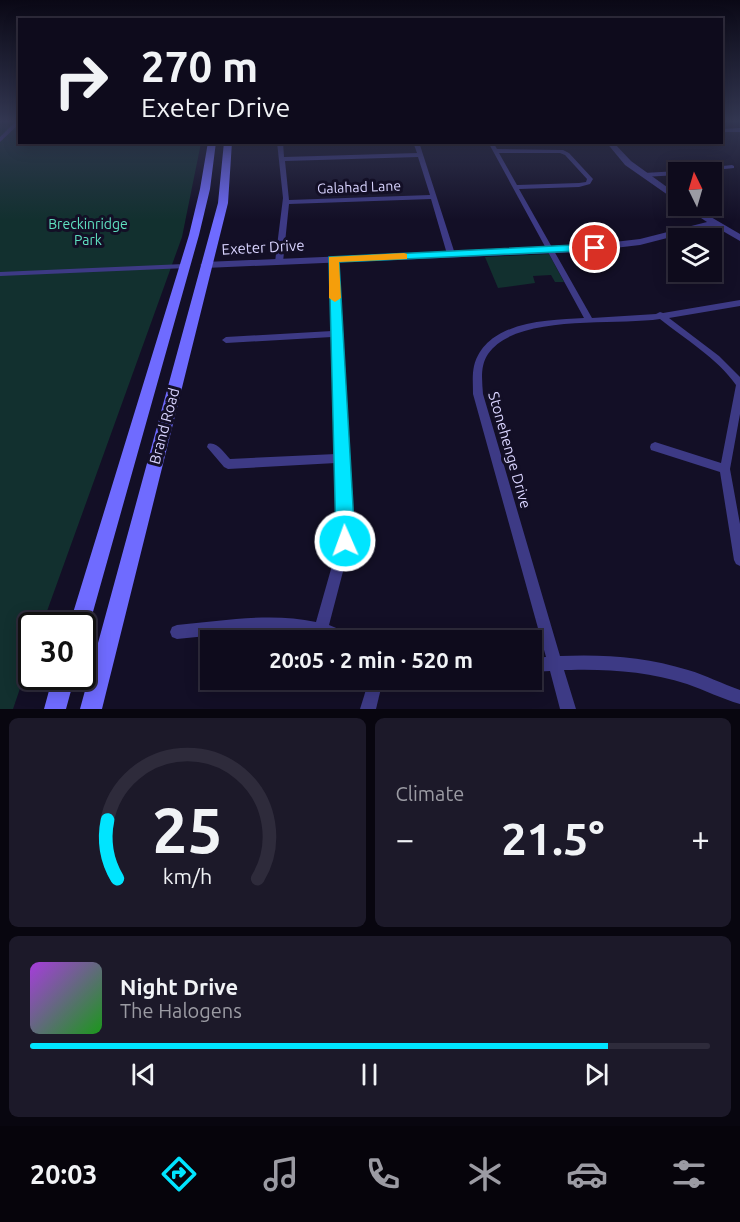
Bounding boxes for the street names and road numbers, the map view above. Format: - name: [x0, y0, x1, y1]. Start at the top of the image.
- street label: Galahad Lane: [317, 178, 401, 196]
- street label: Exeter Drive: [221, 236, 305, 258]
- street label: Brand Road: [146, 386, 182, 466]
- street label: Stonehenge Drive: [485, 390, 535, 510]

